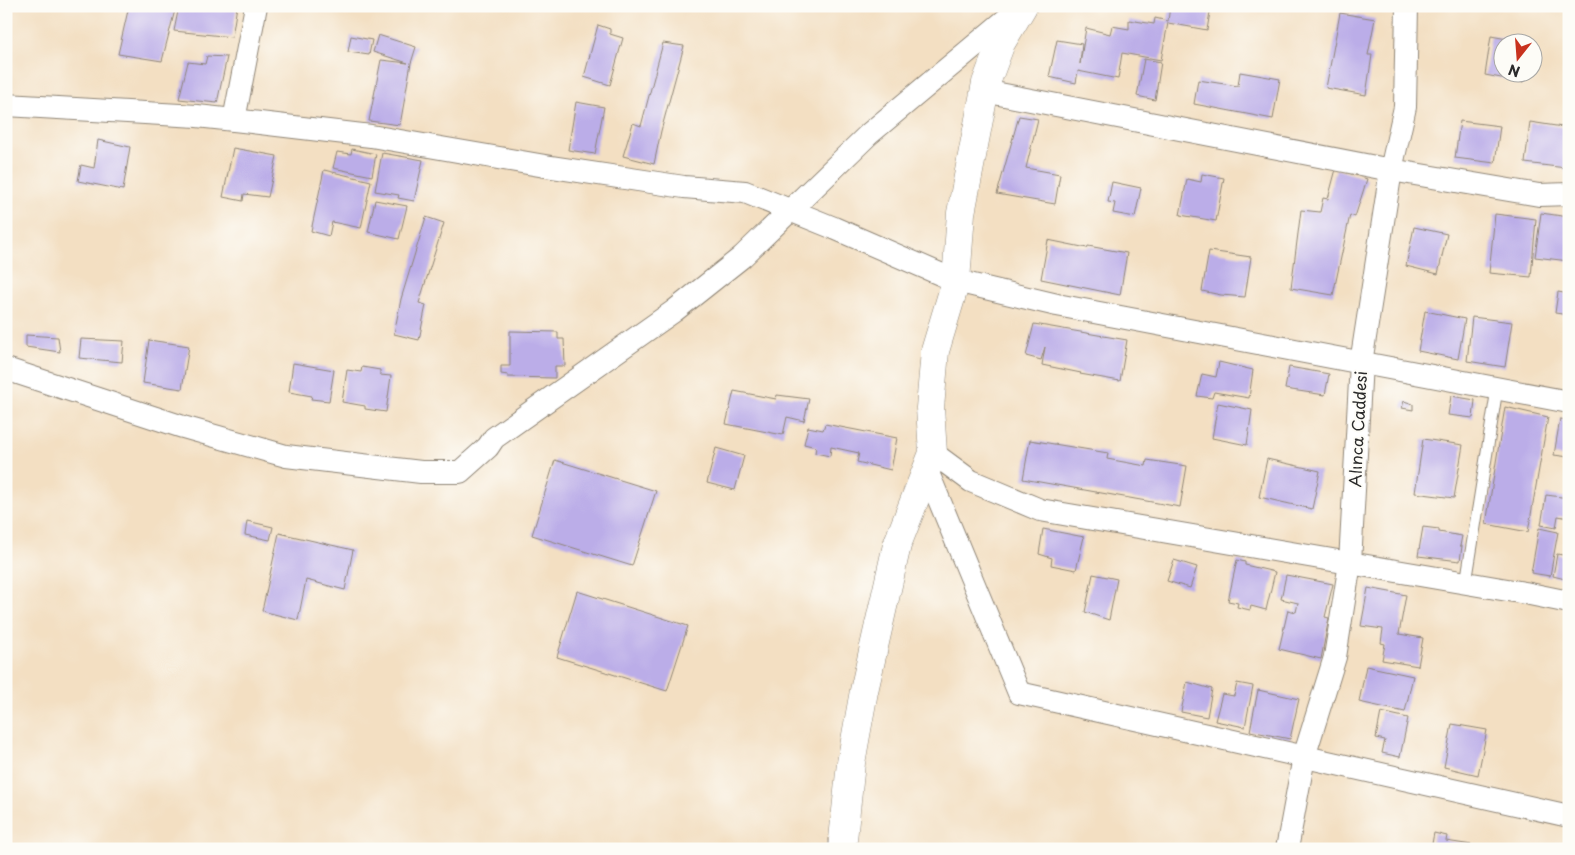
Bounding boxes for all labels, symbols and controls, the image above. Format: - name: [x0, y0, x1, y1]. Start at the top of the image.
- north arrow: [1492, 32, 1542, 82]
- text: N: [1506, 59, 1522, 83]
- street label: Alınca Caddesi: [1342, 370, 1372, 488]

